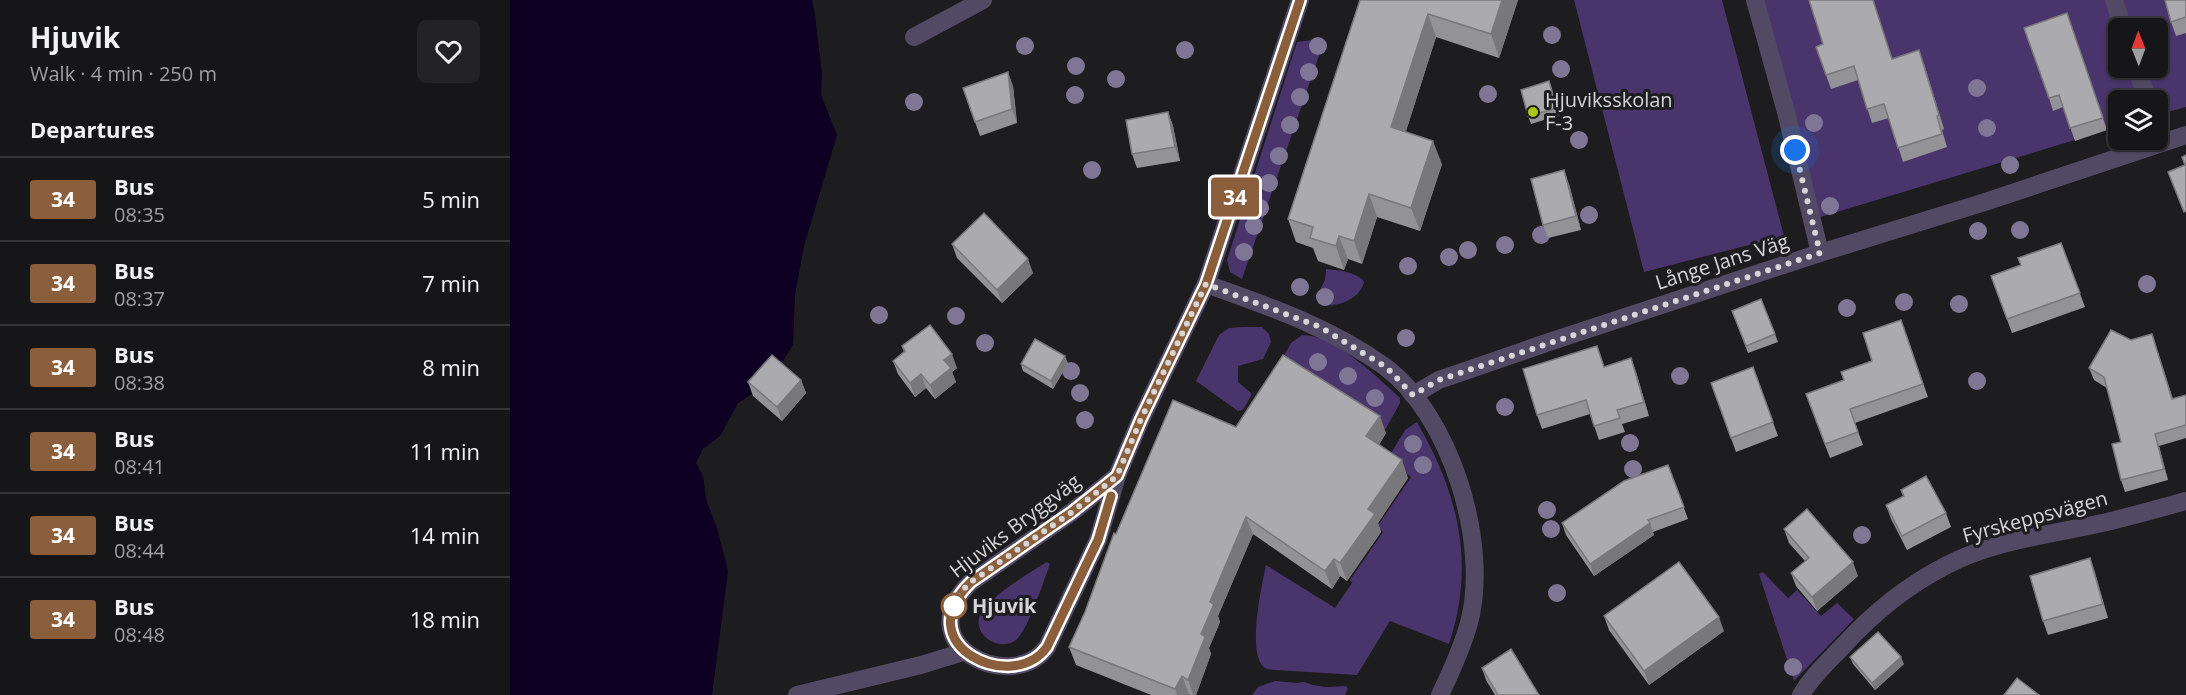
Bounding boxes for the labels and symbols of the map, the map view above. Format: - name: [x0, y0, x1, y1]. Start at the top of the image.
- north arrow: [2108, 18, 2168, 78]
- place label: Hjuviksskolan F-3: [1545, 86, 1673, 136]
- marker: Hjuviksskolan F-3: [1526, 105, 1540, 119]
- your location: [1780, 135, 1810, 165]
- line badge: 34: [1208, 178, 1262, 216]
- street label: Långe Jans Väg: [1652, 227, 1792, 296]
- street label: Hjuviks Bryggväg: [944, 467, 1086, 584]
- street label: Fyrskeppsvägen: [1959, 484, 2110, 549]
- place label: Hjuvik: [972, 592, 1037, 619]
- marker: Hjuvik: [941, 593, 967, 619]

